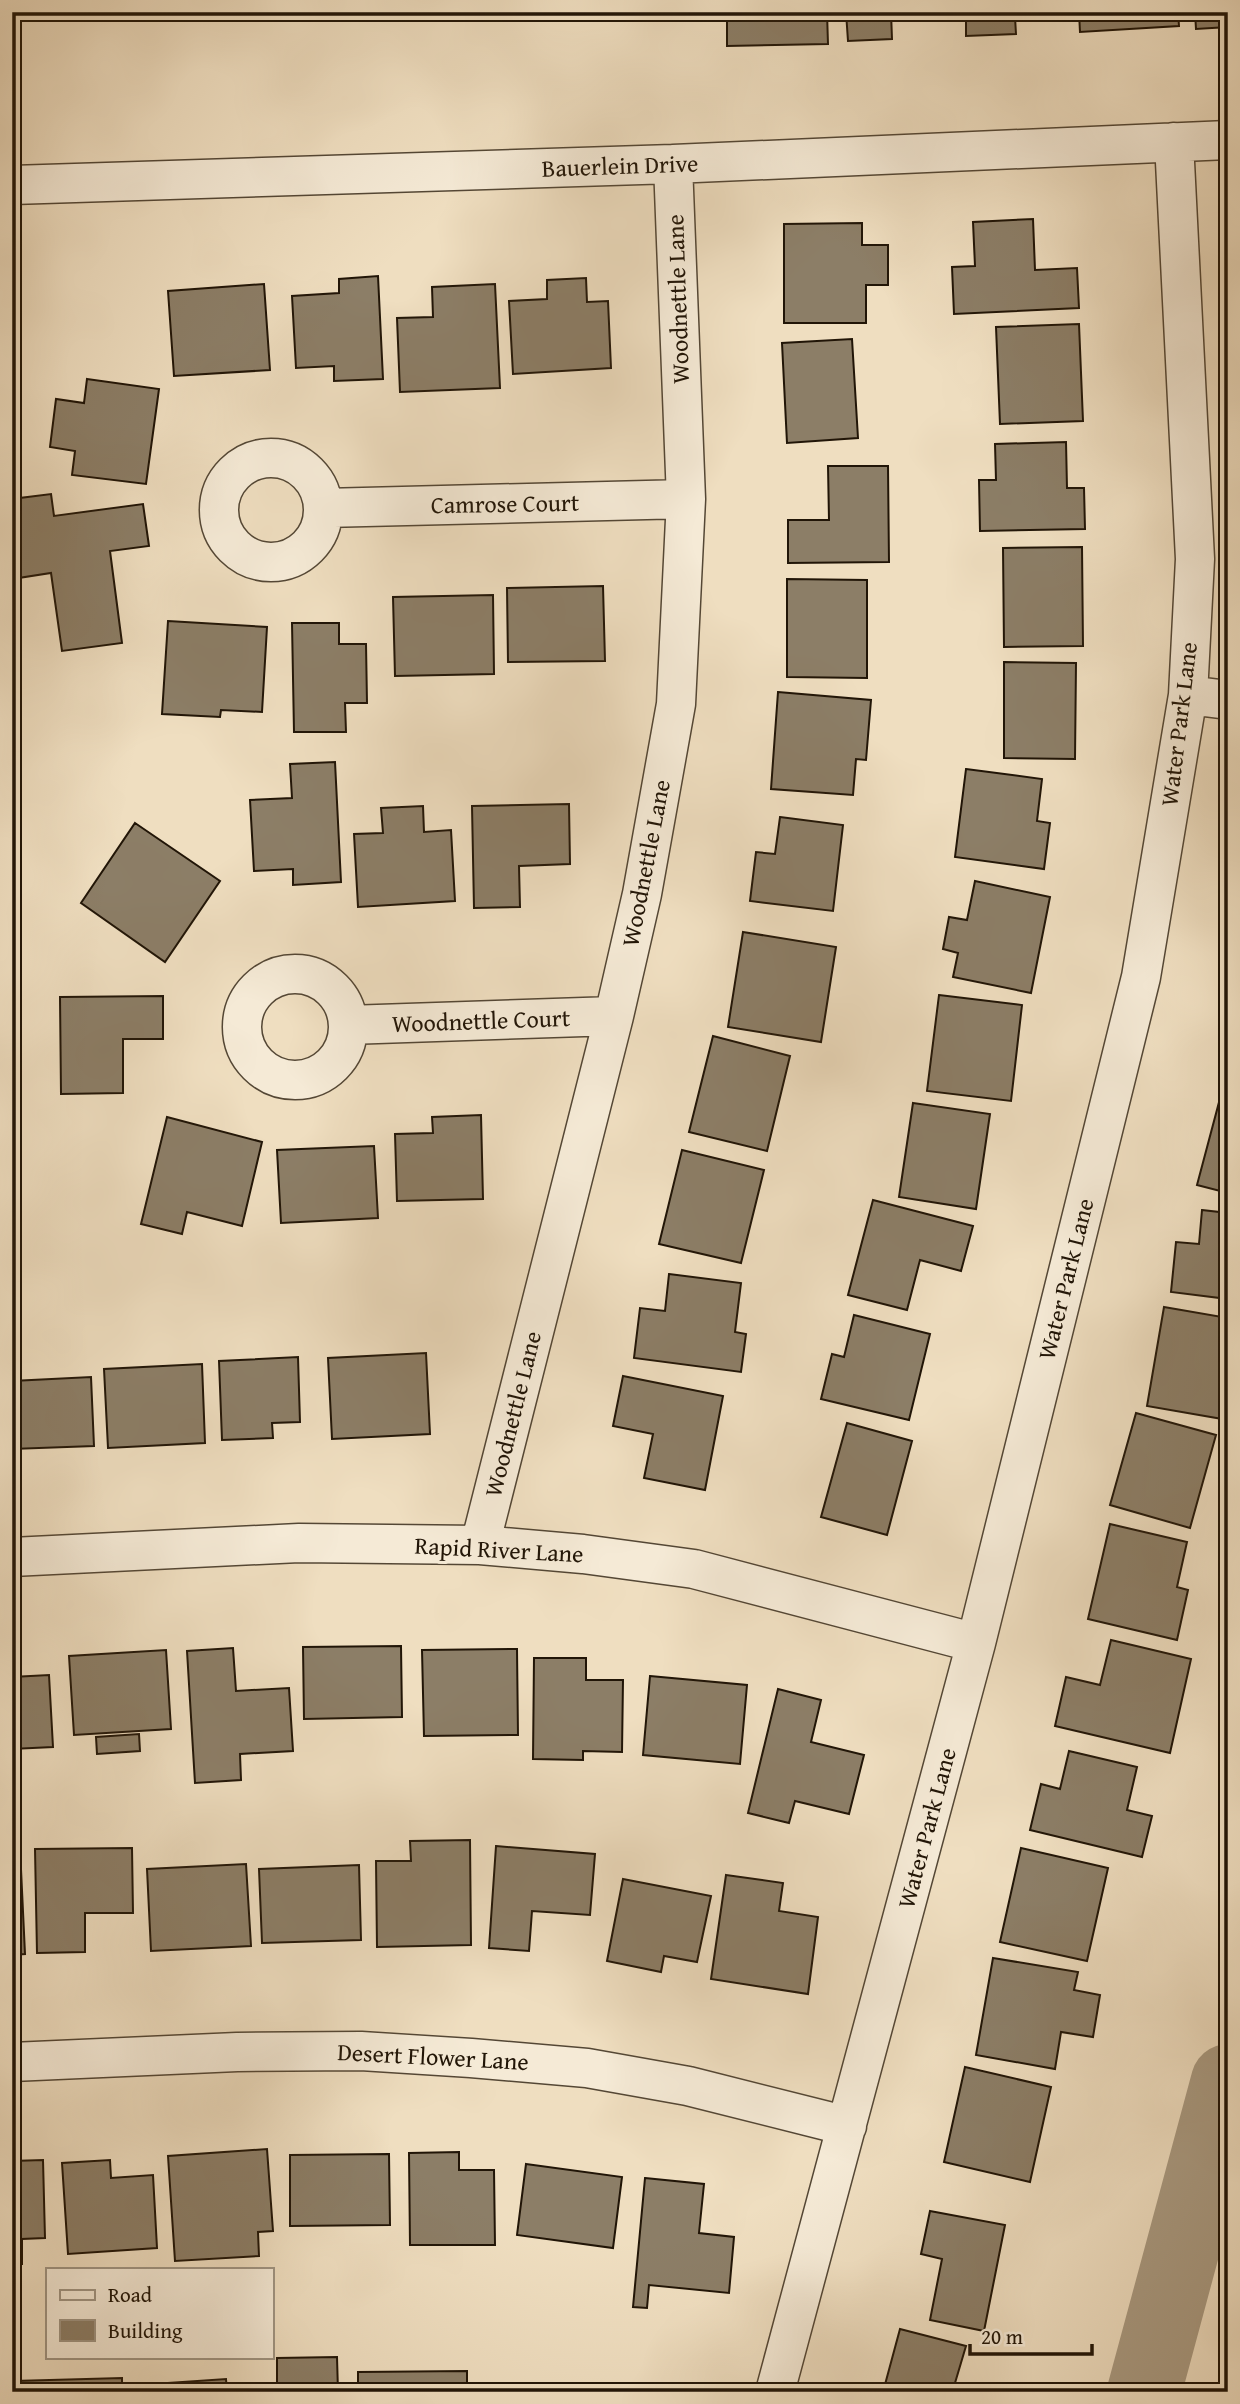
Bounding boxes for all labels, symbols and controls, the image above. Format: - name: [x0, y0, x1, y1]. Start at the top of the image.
- street label: Bauerlein Drive: [541, 145, 699, 186]
- street label: Woodnettle Lane: [657, 214, 698, 384]
- street label: Camrose Court: [430, 485, 580, 522]
- street label: Water Park Lane: [1151, 640, 1206, 808]
- street label: Woodnettle Lane: [612, 776, 679, 949]
- street label: Woodnettle Court: [391, 1000, 571, 1041]
- street label: Water Park Lane: [1029, 1195, 1102, 1363]
- street label: Woodnettle Lane: [475, 1327, 550, 1500]
- street label: Rapid River Lane: [414, 1528, 584, 1571]
- street label: Water Park Lane: [888, 1744, 965, 1912]
- street label: Desert Flower Lane: [337, 2034, 530, 2079]
- legend: [46, 2268, 273, 2358]
- text: Road: [108, 2279, 153, 2310]
- scale bar: [970, 2313, 1093, 2357]
- text: Building: [108, 2315, 183, 2346]
- text: 20 m: [981, 2321, 1023, 2352]

